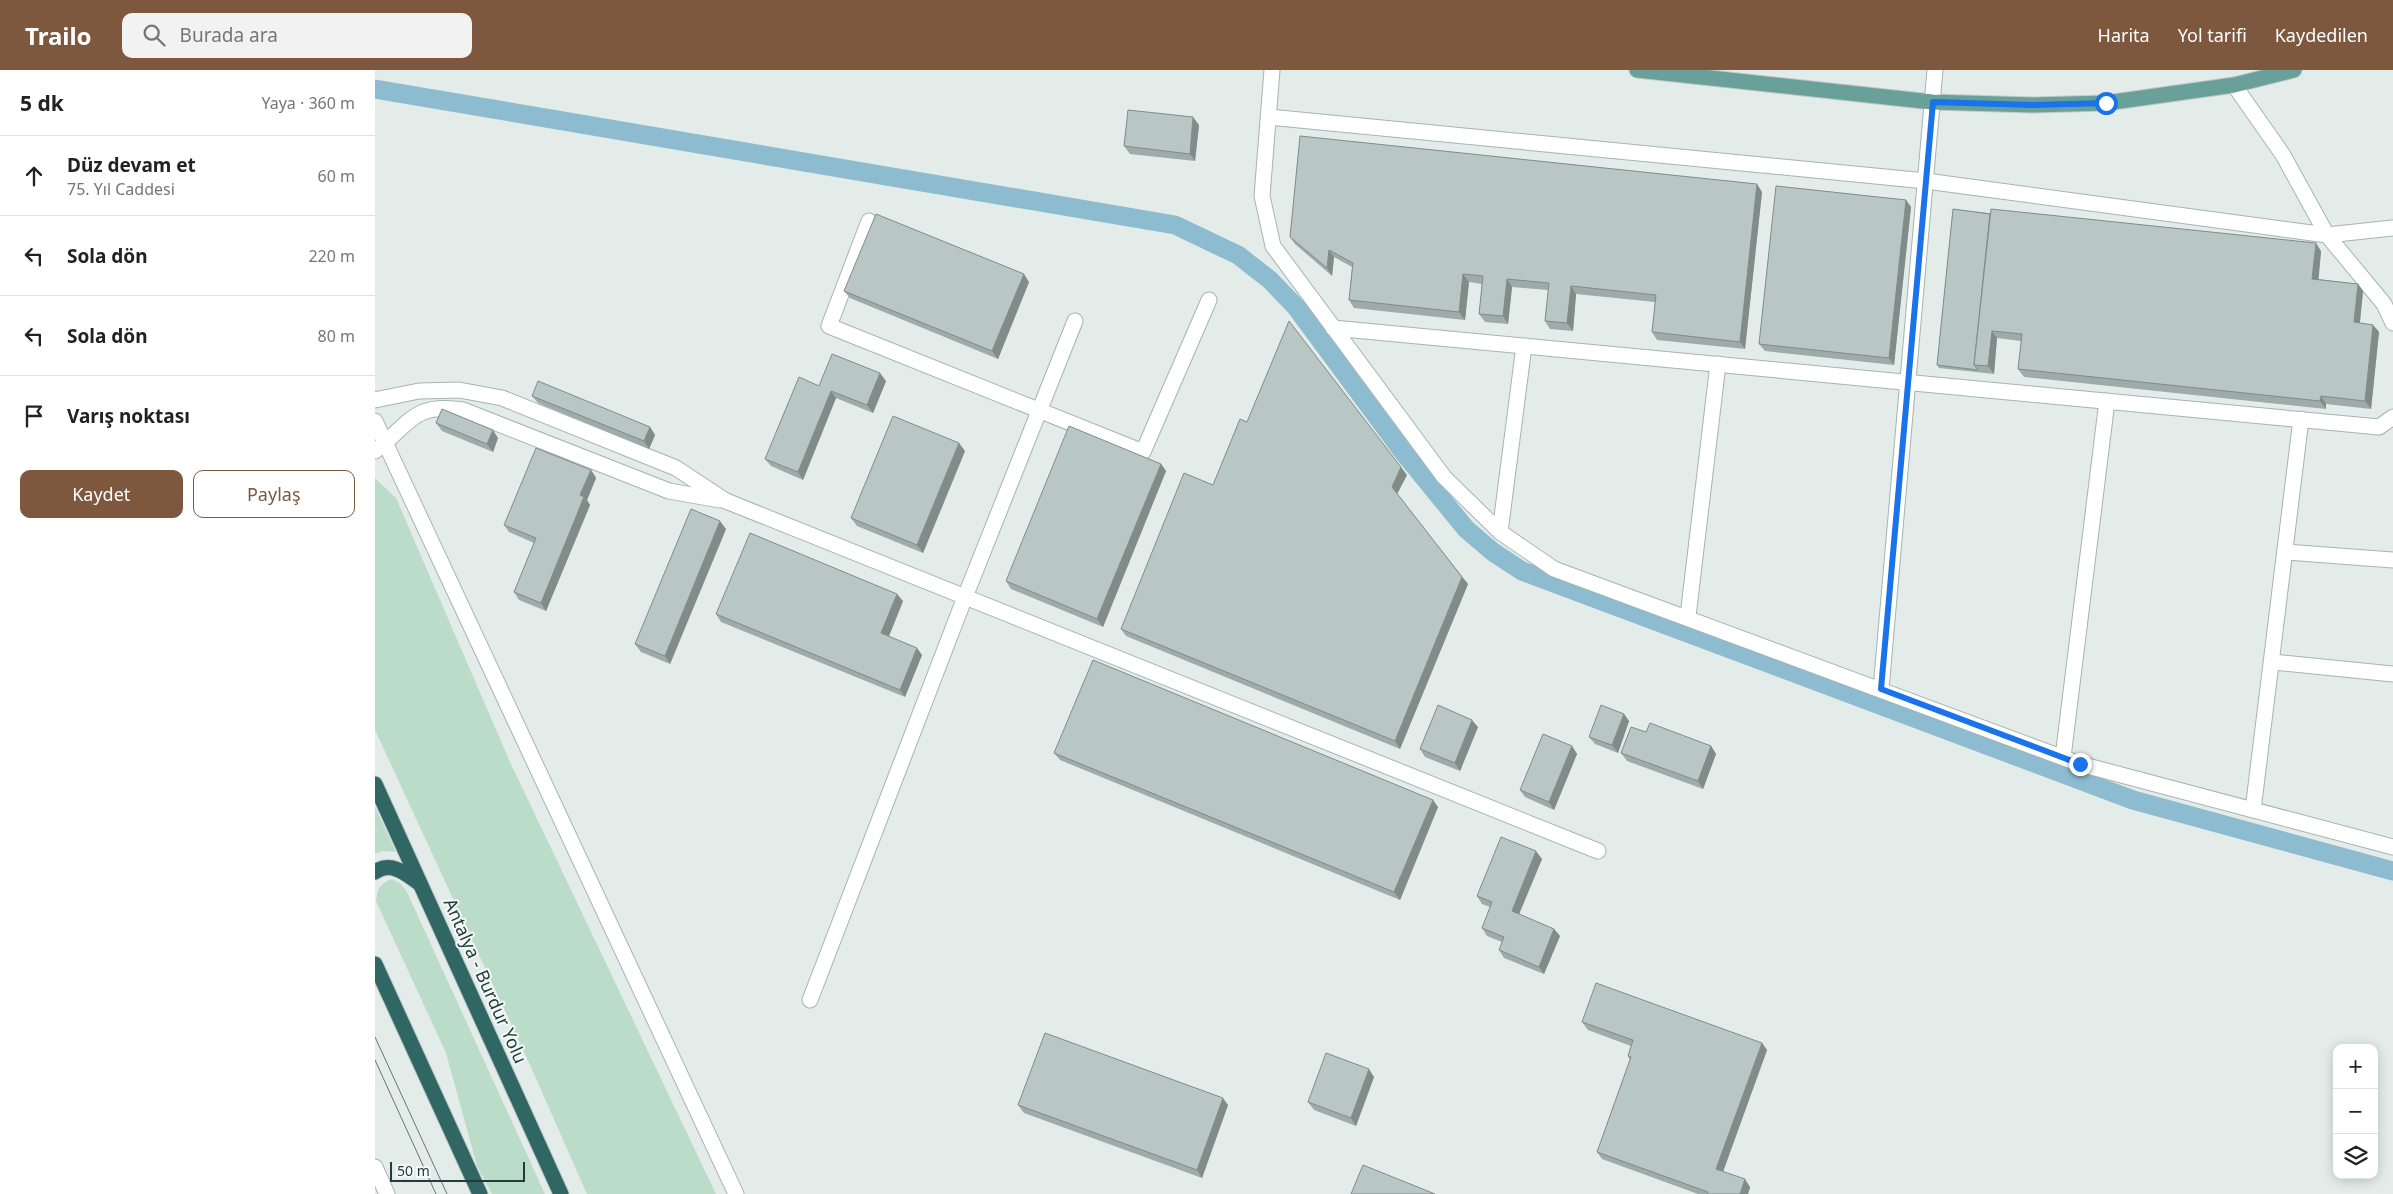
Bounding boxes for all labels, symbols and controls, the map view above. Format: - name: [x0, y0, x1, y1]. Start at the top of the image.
- search box: [122, 13, 472, 58]
- text: Trailo: [25, 19, 92, 52]
- icon: search: [140, 21, 168, 49]
- text: Burada ara: [180, 22, 278, 48]
- text: Harita: [2098, 23, 2150, 47]
- text: Yol tarifi: [2178, 23, 2247, 47]
- text: Kaydedilen: [2275, 23, 2368, 47]
- text: 5 dk: [20, 89, 64, 117]
- text: Yaya · 360 m: [261, 92, 355, 114]
- route start: [2095, 92, 2118, 115]
- text: Düz devam et: [67, 152, 196, 178]
- icon: ahead: [20, 162, 48, 190]
- text: 60 m: [318, 165, 355, 187]
- text: 75. Yıl Caddesi: [67, 178, 175, 200]
- icon: left: [20, 242, 48, 270]
- text: Sola dön: [67, 243, 148, 269]
- text: 220 m: [308, 245, 355, 267]
- icon: left: [20, 322, 48, 350]
- text: Sola dön: [67, 323, 148, 349]
- text: 80 m: [318, 325, 355, 347]
- icon: arrive: [20, 402, 48, 430]
- text: Varış noktası: [67, 403, 190, 429]
- button: Kaydet: [20, 470, 183, 518]
- button: Paylaş: [193, 470, 355, 518]
- route end: [2069, 753, 2092, 776]
- street label: Antalya - Burdur Yolu: [439, 894, 533, 1067]
- map controls: [2333, 1044, 2378, 1179]
- button: +: [2333, 1044, 2378, 1089]
- button: −: [2333, 1089, 2378, 1134]
- button: layers: [2333, 1134, 2378, 1179]
- scale bar: [390, 1159, 525, 1182]
- text: 50 m: [397, 1161, 430, 1180]

